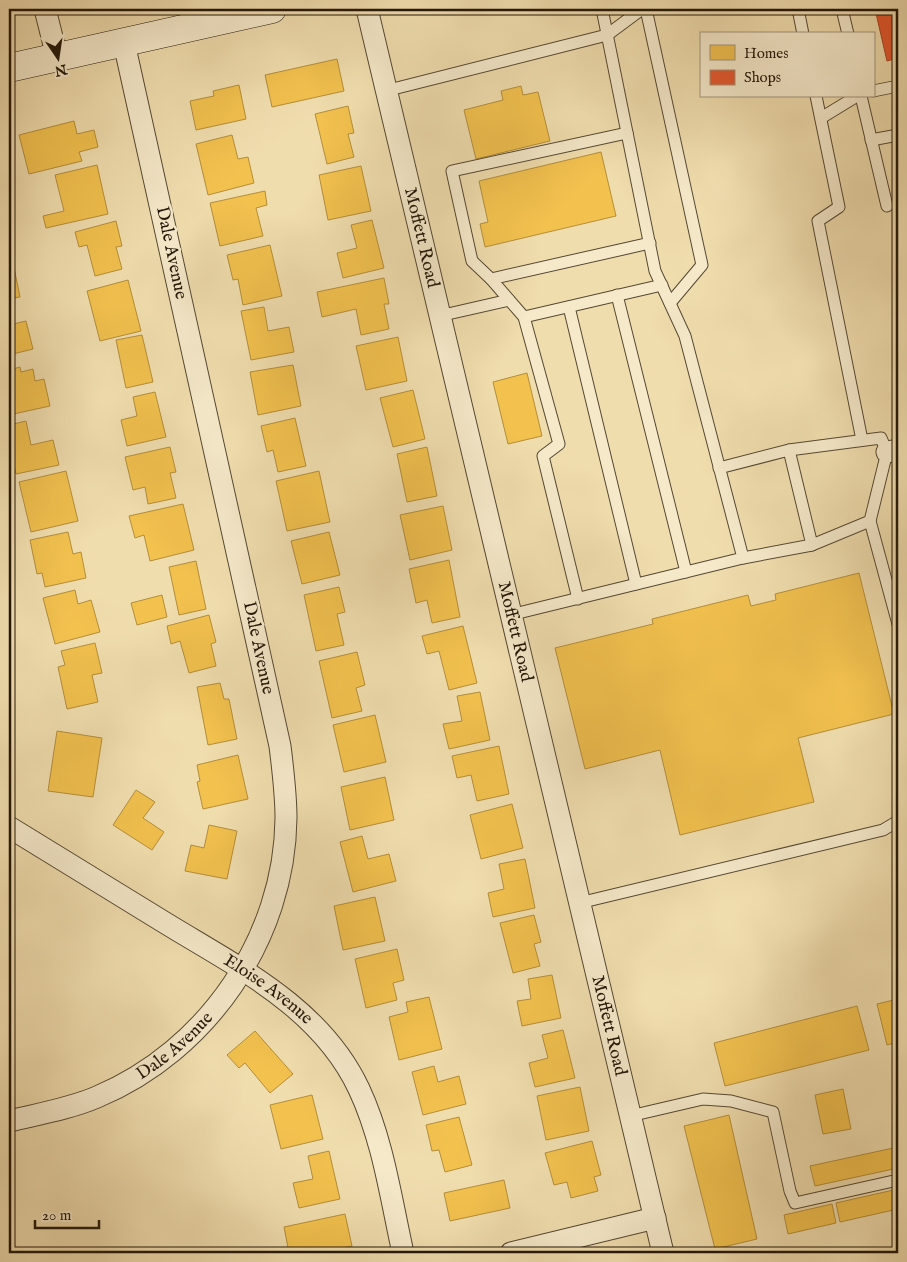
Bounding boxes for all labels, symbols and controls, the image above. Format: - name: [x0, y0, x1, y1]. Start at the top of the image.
- north arrow: [32, 32, 82, 82]
- legend: [700, 32, 874, 98]
- text: Homes: [744, 44, 788, 63]
- text: N: [53, 59, 70, 80]
- text: Shops: [744, 68, 781, 87]
- street label: Moffett Road: [398, 185, 445, 290]
- street label: Dale Avenue: [150, 205, 192, 301]
- street label: Moffett Road: [492, 579, 538, 684]
- street label: Dale Avenue: [237, 600, 279, 696]
- street label: Eloise Avenue: [219, 949, 318, 1030]
- street label: Moffett Road: [586, 973, 632, 1078]
- street label: Dale Avenue: [132, 1007, 218, 1085]
- scale bar: [35, 1197, 99, 1229]
- text: 20 m: [42, 1206, 72, 1225]

